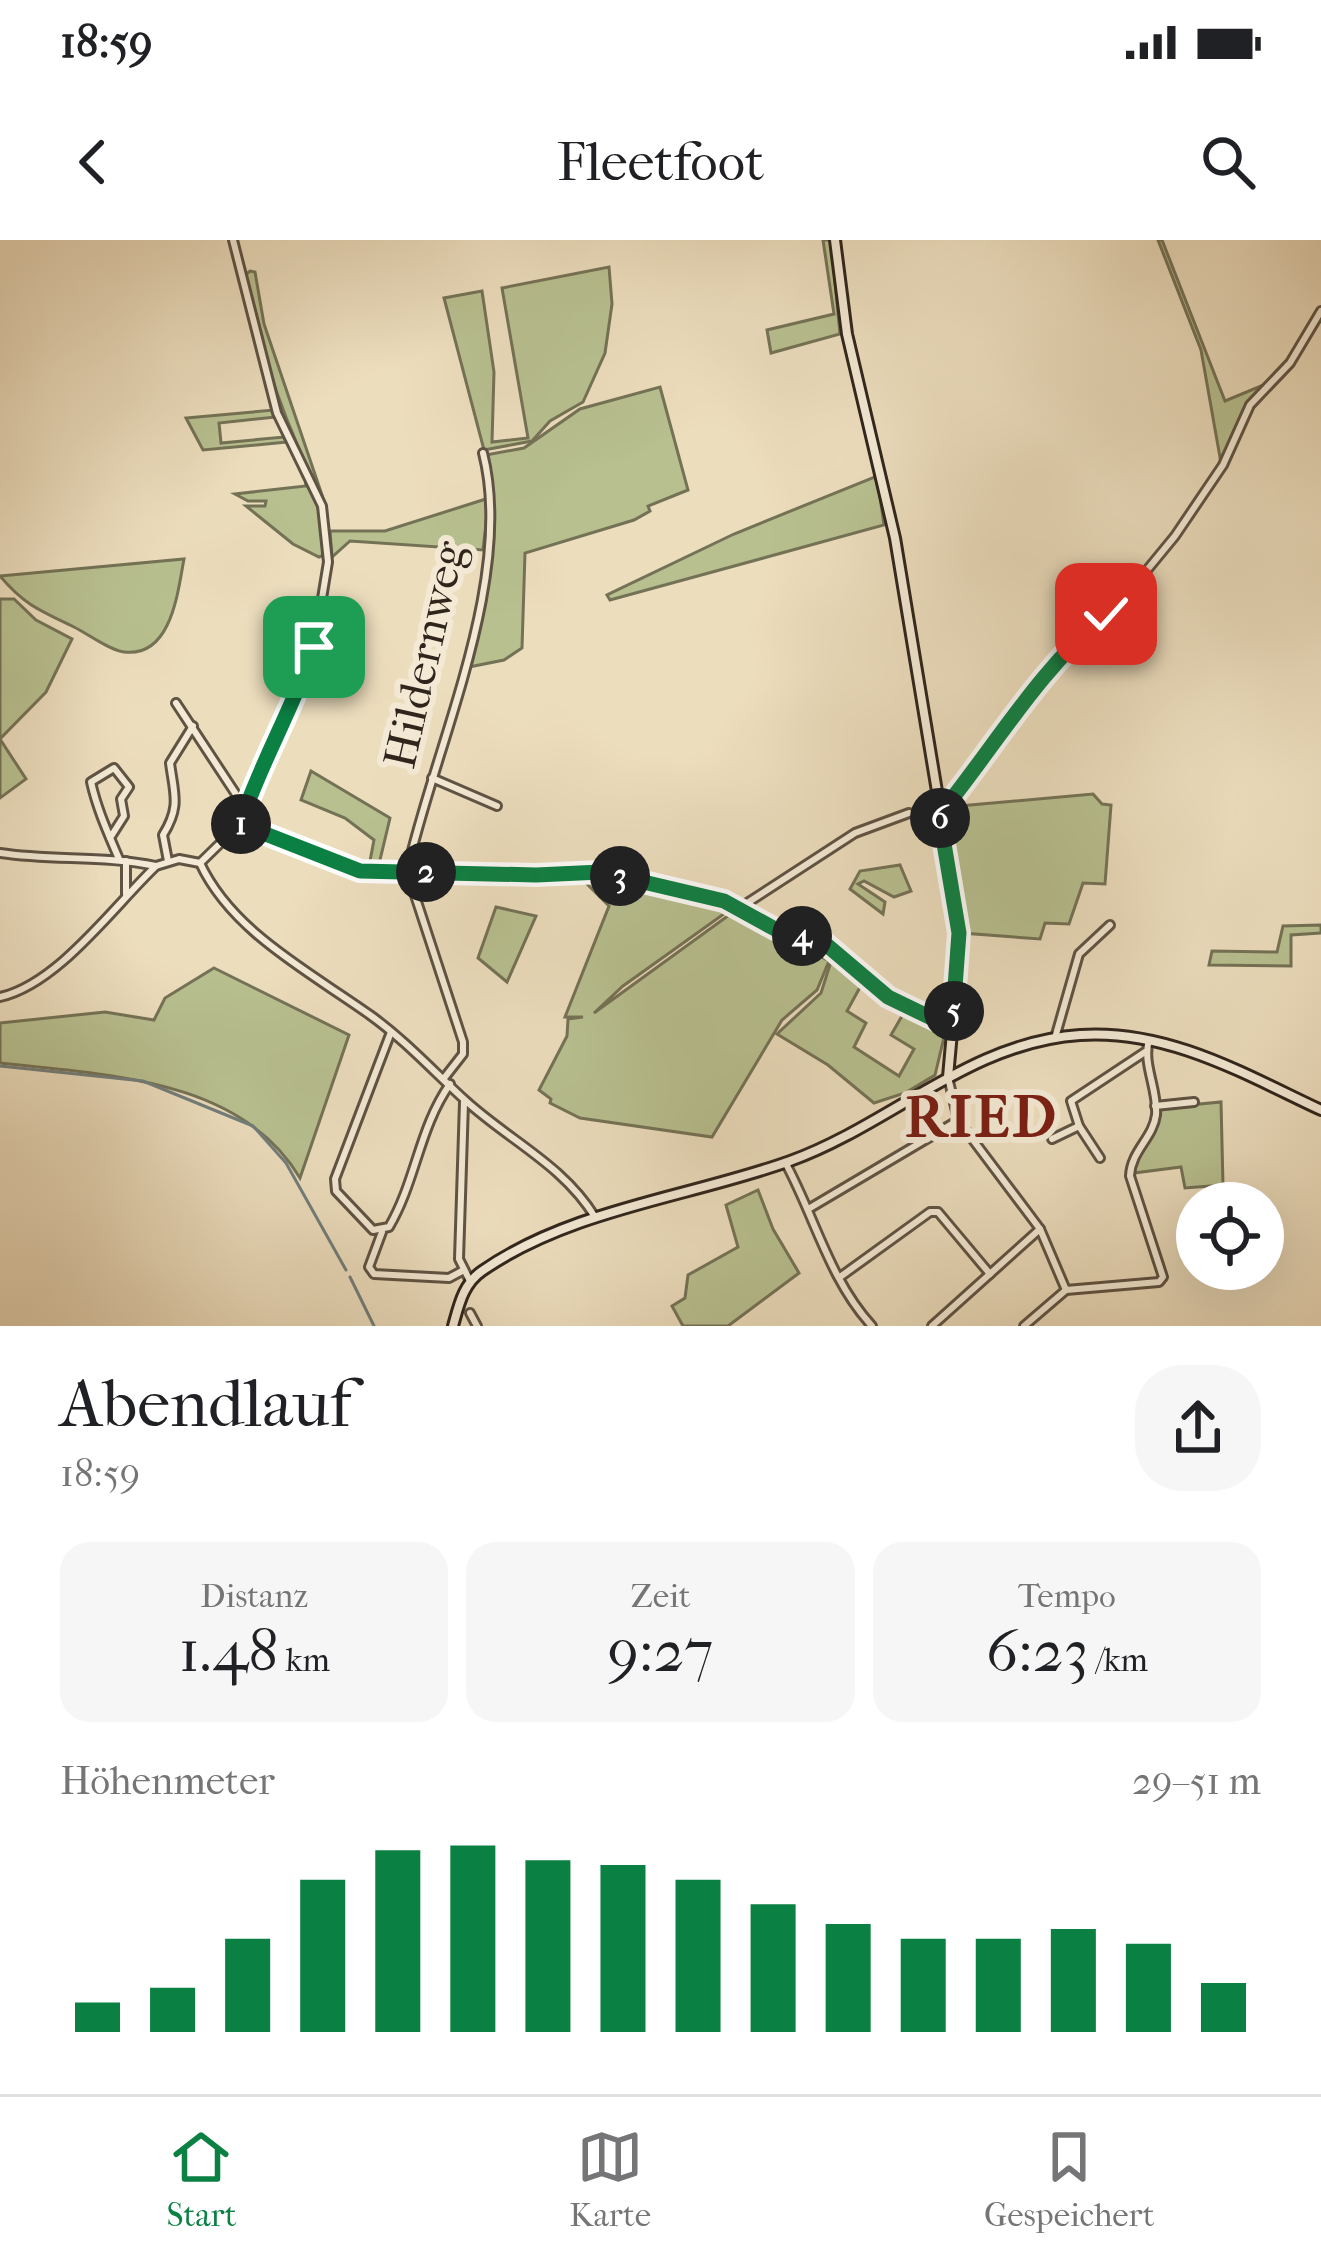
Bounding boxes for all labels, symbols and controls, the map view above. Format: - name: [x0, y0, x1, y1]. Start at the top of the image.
- text: 18:59: [60, 16, 153, 69]
- icon: back: [60, 129, 126, 195]
- icon: search: [1195, 129, 1261, 195]
- text: Fleetfoot: [557, 131, 764, 194]
- street label: Hildernweg: [373, 536, 477, 774]
- pin: [1055, 563, 1157, 665]
- icon: check: [1073, 581, 1139, 647]
- pin: [263, 596, 365, 698]
- icon: arrive: [281, 614, 347, 680]
- pin: 6: [910, 788, 970, 848]
- pin: 1: [211, 794, 271, 854]
- text: 6: [931, 798, 949, 837]
- text: 1: [235, 804, 247, 843]
- pin: 2: [396, 842, 456, 902]
- pin: 3: [590, 846, 650, 906]
- text: 2: [418, 852, 434, 891]
- text: 3: [613, 856, 627, 895]
- pin: 4: [772, 906, 832, 966]
- text: 4: [792, 916, 812, 955]
- pin: 5: [924, 981, 984, 1041]
- text: 5: [947, 991, 961, 1030]
- district label: RIED: [905, 1084, 1059, 1151]
- map controls: [1176, 1182, 1284, 1290]
- button: locate: [1176, 1182, 1284, 1290]
- button: share: [1135, 1365, 1261, 1491]
- text: Abendlauf: [60, 1366, 352, 1443]
- text: 18:59: [60, 1450, 140, 1496]
- text: Distanz: [200, 1577, 308, 1616]
- text: Zeit: [631, 1577, 690, 1616]
- text: Tempo: [1018, 1577, 1116, 1616]
- text: 1.48: [178, 1616, 278, 1687]
- text: 9:27: [608, 1616, 713, 1687]
- text: 6:23: [986, 1616, 1088, 1687]
- text: km: [278, 1641, 330, 1680]
- text: /km: [1088, 1641, 1148, 1680]
- text: Höhenmeter: [60, 1758, 275, 1804]
- text: 29–51 m: [1132, 1758, 1261, 1804]
- tab: Start: [166, 2124, 236, 2235]
- tab: Karte: [569, 2124, 651, 2235]
- tab: Gespeichert: [984, 2124, 1155, 2235]

